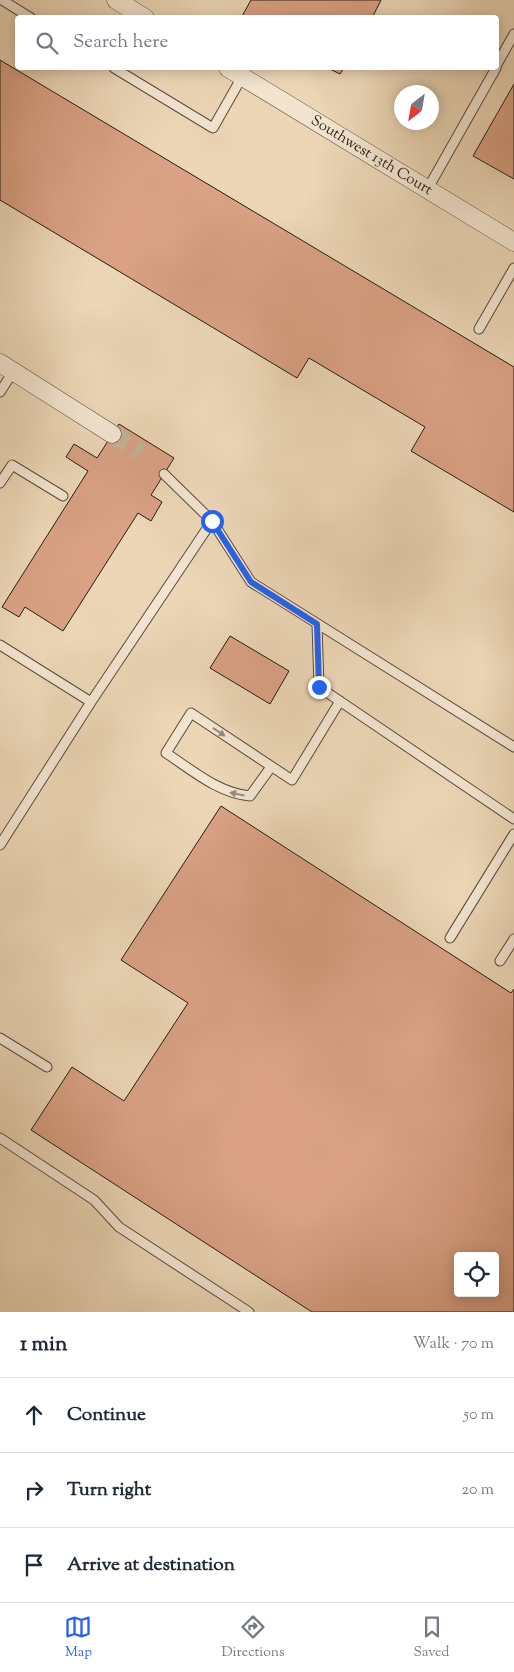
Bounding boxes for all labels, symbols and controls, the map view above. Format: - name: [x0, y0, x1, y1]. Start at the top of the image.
- search box: [15, 15, 499, 70]
- icon: search: [33, 29, 61, 57]
- text: Search here: [73, 29, 168, 56]
- north arrow: [394, 85, 439, 130]
- street label: Southwest 13th Court: [307, 110, 436, 200]
- route start: [201, 510, 224, 533]
- route end: [308, 676, 331, 699]
- one-way arrow: [212, 727, 226, 737]
- one-way arrow: [229, 789, 245, 797]
- map controls: [454, 1252, 499, 1297]
- button: locate: [454, 1252, 499, 1297]
- text: 1 min: [20, 1330, 67, 1360]
- text: Walk · 70 m: [413, 1333, 494, 1356]
- icon: ahead: [20, 1401, 48, 1429]
- text: Continue: [67, 1402, 146, 1429]
- text: 50 m: [463, 1404, 494, 1427]
- icon: right: [20, 1476, 48, 1504]
- text: Turn right: [67, 1477, 151, 1504]
- text: 20 m: [461, 1479, 494, 1502]
- icon: arrive: [20, 1551, 48, 1579]
- text: Arrive at destination: [67, 1552, 235, 1579]
- tab: Map: [64, 1613, 92, 1663]
- tab: Directions: [221, 1613, 285, 1663]
- tab: Saved: [414, 1613, 449, 1663]

